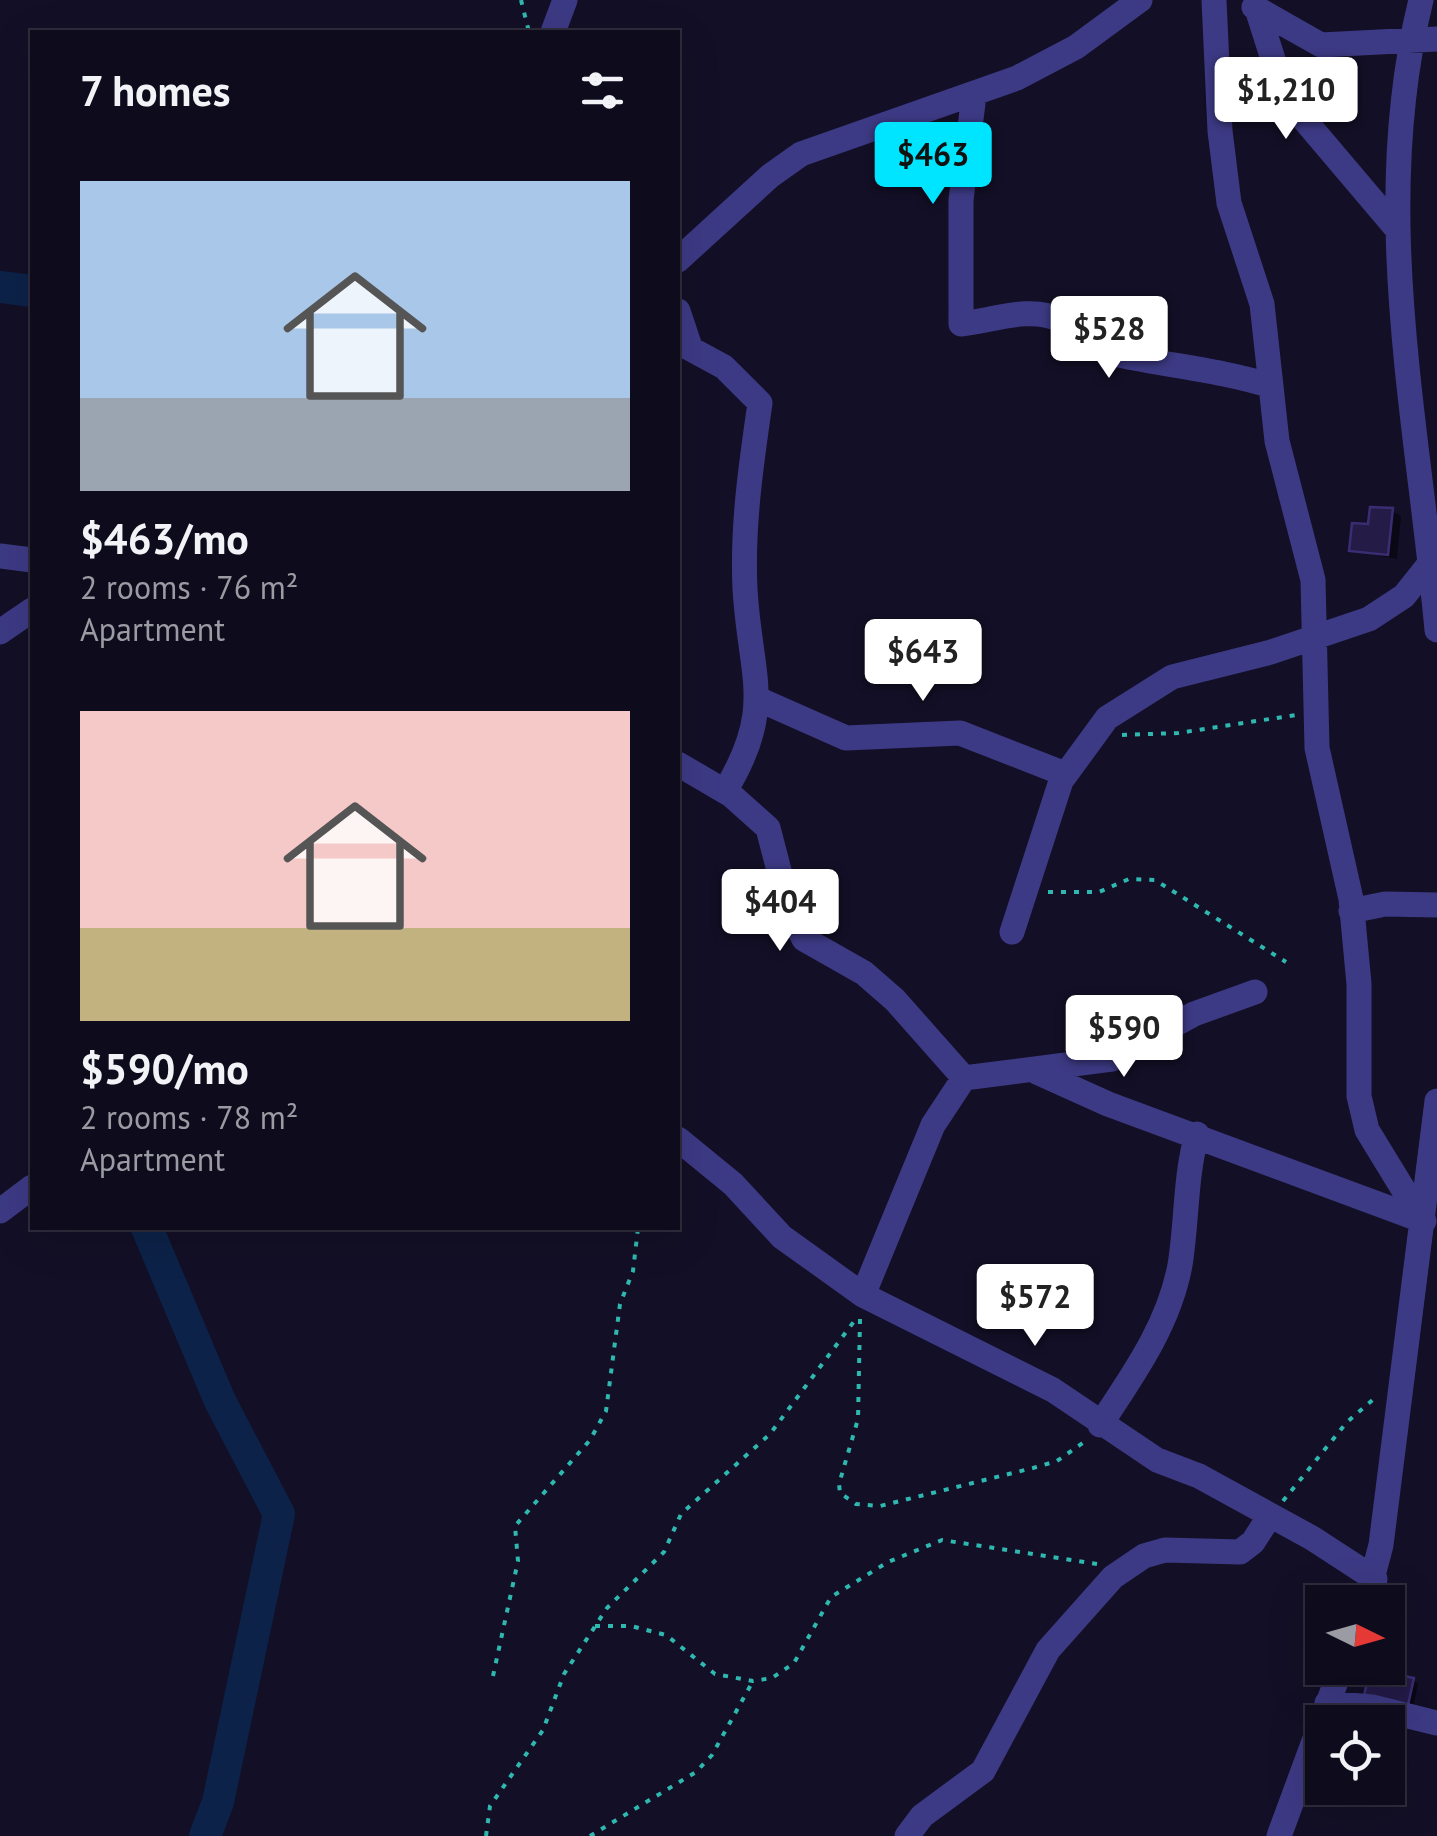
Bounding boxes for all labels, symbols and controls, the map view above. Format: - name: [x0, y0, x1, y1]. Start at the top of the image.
- pin: $1,210: [1205, 57, 1367, 142]
- text: 7 homes: [80, 63, 231, 118]
- icon: filters: [575, 63, 630, 118]
- text: $1,210: [1237, 68, 1335, 110]
- pin: $463: [874, 122, 992, 207]
- text: $463: [897, 133, 969, 175]
- icon: home: [265, 246, 445, 426]
- pin: $528: [1050, 296, 1168, 381]
- text: $528: [1073, 307, 1145, 349]
- text: $463/mo: [80, 511, 249, 566]
- text: 2 rooms · 76 m²: [80, 566, 298, 608]
- text: Apartment: [80, 608, 225, 650]
- pin: $643: [864, 619, 982, 704]
- text: $643: [887, 630, 959, 672]
- icon: home: [265, 776, 445, 956]
- pin: $404: [721, 869, 839, 954]
- text: $404: [744, 880, 816, 922]
- pin: $590: [1065, 995, 1183, 1080]
- text: $590: [1088, 1006, 1160, 1048]
- text: $590/mo: [80, 1041, 249, 1096]
- text: 2 rooms · 78 m²: [80, 1096, 298, 1138]
- text: Apartment: [80, 1138, 225, 1180]
- pin: $572: [976, 1264, 1094, 1349]
- text: $572: [999, 1275, 1071, 1317]
- north arrow: [1305, 1585, 1405, 1685]
- map controls: [1305, 1585, 1405, 1805]
- button: locate: [1305, 1705, 1405, 1805]

